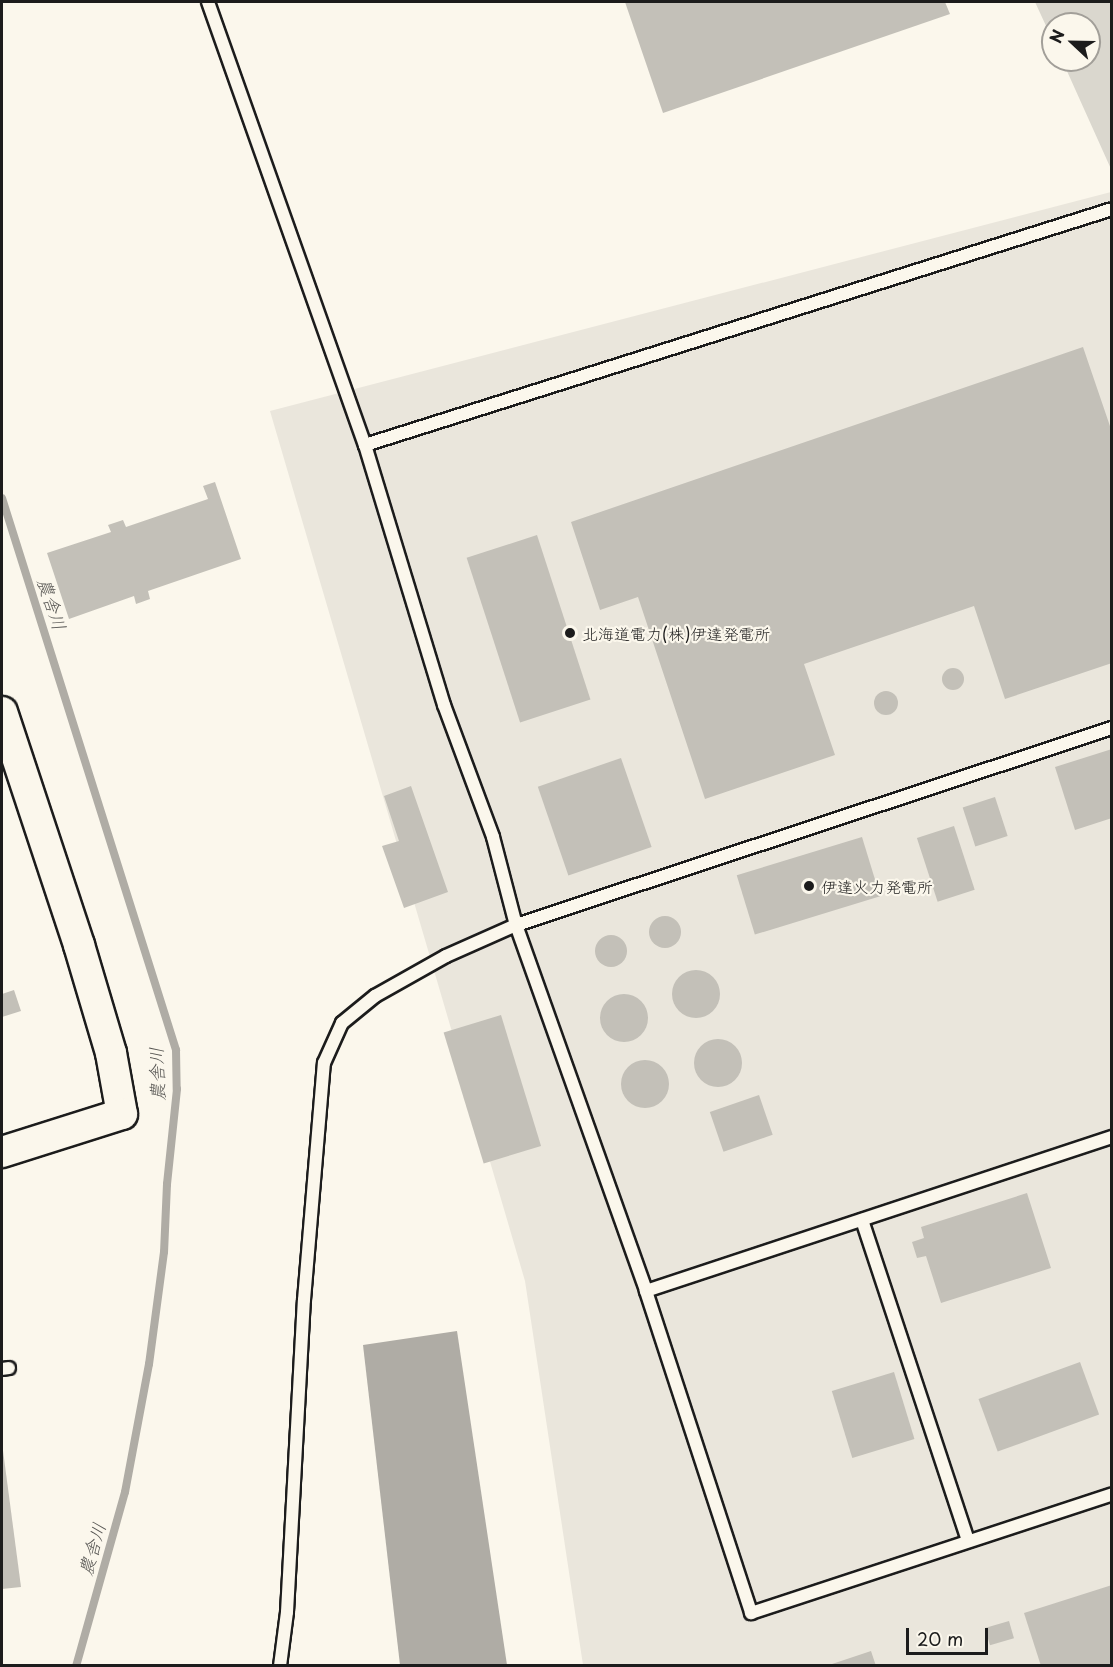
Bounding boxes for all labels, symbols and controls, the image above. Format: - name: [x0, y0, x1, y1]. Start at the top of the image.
- north arrow: [1041, 12, 1101, 72]
- text: N: [1043, 26, 1070, 46]
- water label: 農舎川: [33, 575, 71, 633]
- place label: 北海道電力(株)伊達発電所: [582, 623, 771, 643]
- marker: 北海道電力(株)伊達発電所: [563, 626, 577, 640]
- place label: 伊達火力発電所: [821, 876, 933, 896]
- marker: 伊達火力発電所: [802, 879, 816, 893]
- water label: 農舎川: [145, 1047, 169, 1101]
- water label: 農舎川: [74, 1520, 110, 1578]
- scale bar: [909, 1616, 992, 1654]
- text: 20 m: [917, 1625, 963, 1652]

